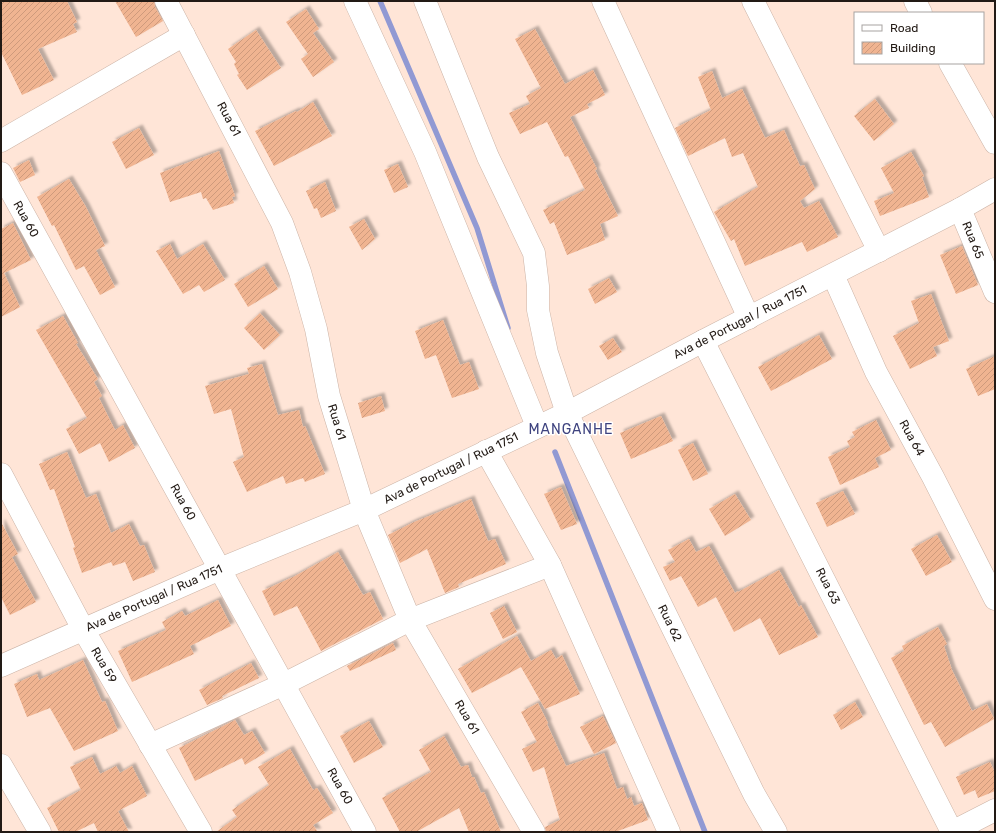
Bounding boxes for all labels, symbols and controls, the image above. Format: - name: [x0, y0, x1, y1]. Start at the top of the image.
- legend: [854, 12, 984, 64]
- text: Road: [890, 21, 918, 35]
- text: Building: [890, 41, 936, 55]
- street label: Rua 61: [214, 99, 244, 139]
- street label: Rua 60: [10, 198, 42, 240]
- street label: Rua 65: [959, 219, 987, 261]
- street label: Ava de Portugal / Rua 1751: [671, 282, 809, 362]
- street label: Rua 61: [325, 402, 349, 442]
- street label: Rua 64: [896, 417, 928, 459]
- district label: MANGANHE: [528, 421, 614, 438]
- street label: Ava de Portugal / Rua 1751: [381, 429, 521, 507]
- street label: Rua 60: [167, 481, 199, 523]
- street label: Ava de Portugal / Rua 1751: [84, 562, 224, 634]
- street label: Rua 63: [813, 565, 843, 607]
- street label: Rua 62: [655, 602, 685, 644]
- street label: Rua 59: [88, 645, 120, 685]
- street label: Rua 61: [452, 698, 482, 736]
- street label: Rua 60: [324, 765, 356, 807]

